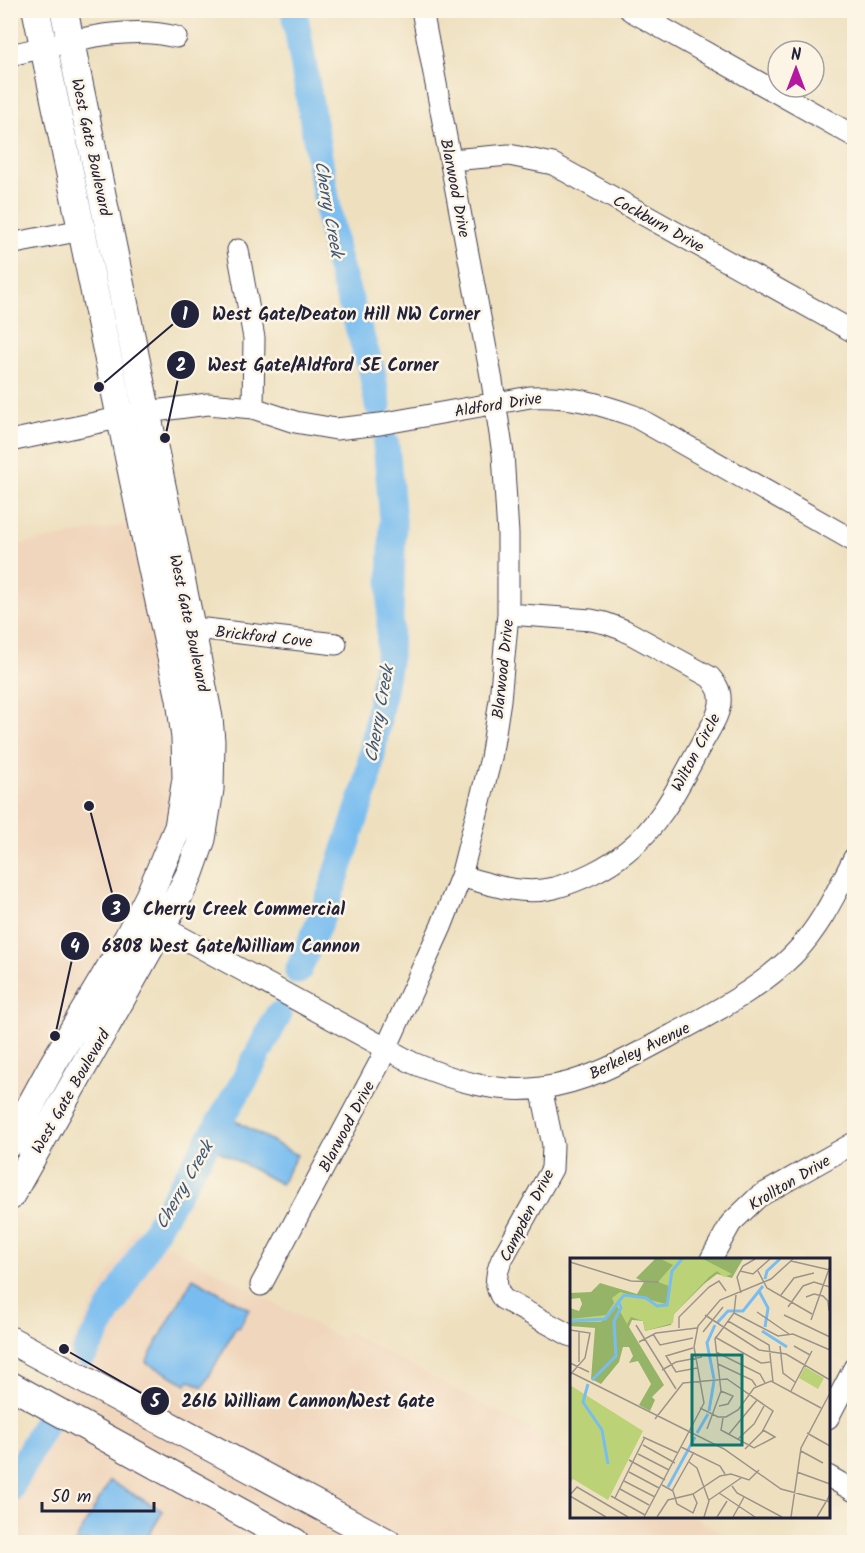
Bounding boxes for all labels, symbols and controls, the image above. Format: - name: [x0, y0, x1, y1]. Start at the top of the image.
- north arrow: [766, 39, 826, 99]
- text: N: [791, 43, 801, 68]
- street label: West Gate Boulevard: [64, 76, 118, 219]
- street label: Blarwood Drive: [433, 137, 476, 240]
- water label: Cherry Creek: [305, 159, 351, 262]
- street label: Cockburn Drive: [608, 189, 709, 260]
- callout: West Gate/Deaton Hill NW Corner: [170, 296, 492, 332]
- text: 1: [182, 301, 188, 330]
- text: West Gate/Deaton Hill NW Corner: [212, 301, 481, 330]
- callout: West Gate/Aldford SE Corner: [166, 347, 451, 383]
- text: 2: [176, 352, 186, 381]
- text: West Gate/Aldford SE Corner: [207, 352, 440, 381]
- street label: Aldford Drive: [453, 386, 544, 425]
- street label: West Gate Boulevard: [162, 552, 216, 695]
- street label: Blarwood Drive: [486, 618, 521, 720]
- street label: Brickford Cove: [214, 620, 314, 655]
- water label: Cherry Creek: [358, 661, 404, 765]
- street label: Wilton Circle: [665, 709, 727, 796]
- callout: Cherry Creek Commercial: [101, 890, 357, 926]
- text: 3: [110, 896, 121, 925]
- text: Cherry Creek Commercial: [143, 896, 345, 925]
- callout: 6808 West Gate/William Cannon: [60, 928, 371, 964]
- text: 4: [70, 933, 80, 962]
- text: 6808 West Gate/William Cannon: [102, 933, 360, 962]
- street label: Berkeley Avenue: [585, 1016, 694, 1087]
- street label: West Gate Boulevard: [25, 1024, 118, 1159]
- street label: Blarwood Drive: [313, 1077, 382, 1177]
- water label: Cherry Creek: [148, 1134, 224, 1235]
- street label: Krollton Drive: [744, 1149, 835, 1218]
- street label: Campden Drive: [493, 1165, 561, 1266]
- inset map: [570, 1258, 829, 1517]
- callout: 2616 William Cannon/West Gate: [140, 1383, 447, 1419]
- text: 5: [149, 1388, 161, 1417]
- text: 2616 William Cannon/West Gate: [182, 1388, 435, 1417]
- scale bar: [42, 1475, 154, 1513]
- text: 50 m: [51, 1483, 91, 1512]

